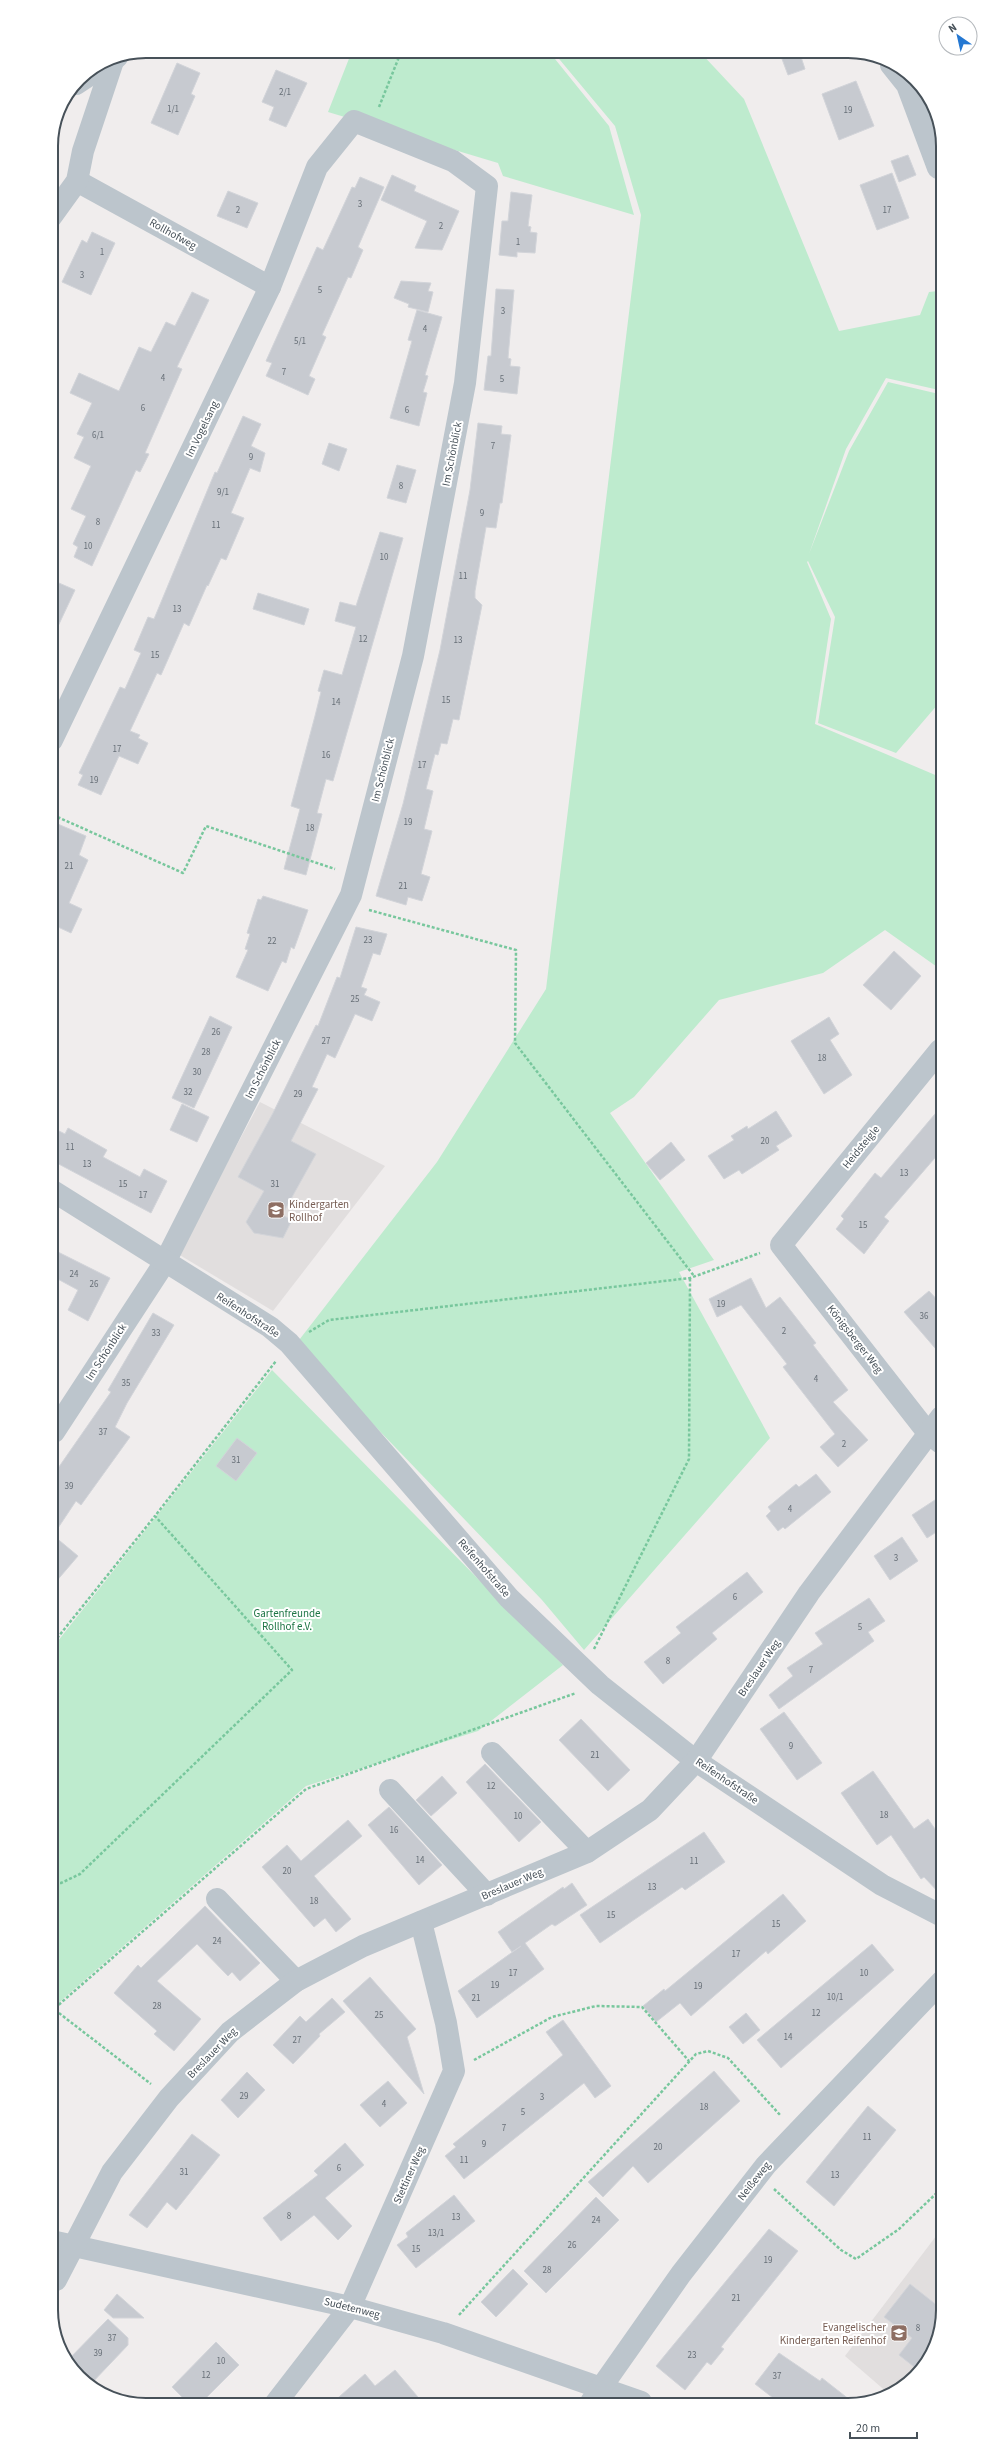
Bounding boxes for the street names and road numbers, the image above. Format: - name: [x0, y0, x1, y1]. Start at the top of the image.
- street label: Rollhofweg: [147, 215, 200, 253]
- street label: Im Vogelsang: [182, 398, 222, 460]
- street label: Im Schönblick: [438, 420, 466, 487]
- street label: Im Schönblick: [368, 736, 398, 803]
- street label: Im Schönblick: [242, 1036, 285, 1101]
- street label: Heidsteigle: [839, 1122, 883, 1172]
- street label: Reifenhofstraße: [213, 1289, 283, 1341]
- street label: Königsberger Weg: [824, 1302, 887, 1377]
- street label: Im Schönblick: [82, 1320, 130, 1383]
- street label: Reifenhofstraße: [454, 1536, 514, 1601]
- street label: Breslauer Weg: [734, 1636, 784, 1699]
- street label: Reifenhofstraße: [693, 1754, 762, 1808]
- street label: Breslauer Weg: [479, 1864, 546, 1904]
- street label: Breslauer Weg: [184, 2024, 240, 2082]
- street label: Stettiner Weg: [390, 2143, 429, 2206]
- street label: Neißeweg: [734, 2158, 774, 2204]
- street label: Sudetenweg: [322, 2294, 382, 2322]

